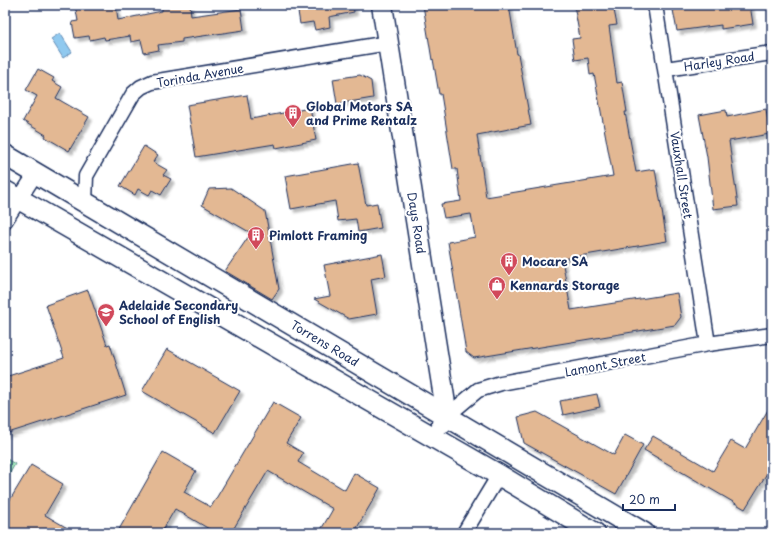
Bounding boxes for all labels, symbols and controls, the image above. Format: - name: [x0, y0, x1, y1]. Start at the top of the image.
- street label: Harley Road: [682, 47, 756, 75]
- street label: Torinda Avenue: [155, 58, 245, 92]
- place label: Global Motors SA and Prime Rentalz: [306, 97, 417, 129]
- building icon: Global Motors SA and Prime Rentalz: [283, 103, 303, 128]
- street label: Vauxhall Street: [666, 130, 698, 220]
- street label: Days Road: [403, 191, 431, 255]
- building icon: Pimlott Framing: [246, 225, 266, 250]
- place label: Pimlott Framing: [269, 226, 367, 244]
- building icon: Mocare SA: [499, 251, 519, 276]
- place label: Mocare SA: [522, 252, 588, 270]
- shop icon: Kennards Storage: [487, 275, 507, 300]
- place label: Kennards Storage: [510, 276, 620, 294]
- place label: Adelaide Secondary School of English: [118, 296, 238, 328]
- school or university icon: Adelaide Secondary School of English: [96, 302, 116, 327]
- street label: Torrens Road: [287, 316, 363, 371]
- street label: Lamont Street: [563, 347, 647, 381]
- scale bar: [623, 486, 675, 512]
- text: 20 m: [629, 490, 660, 508]

